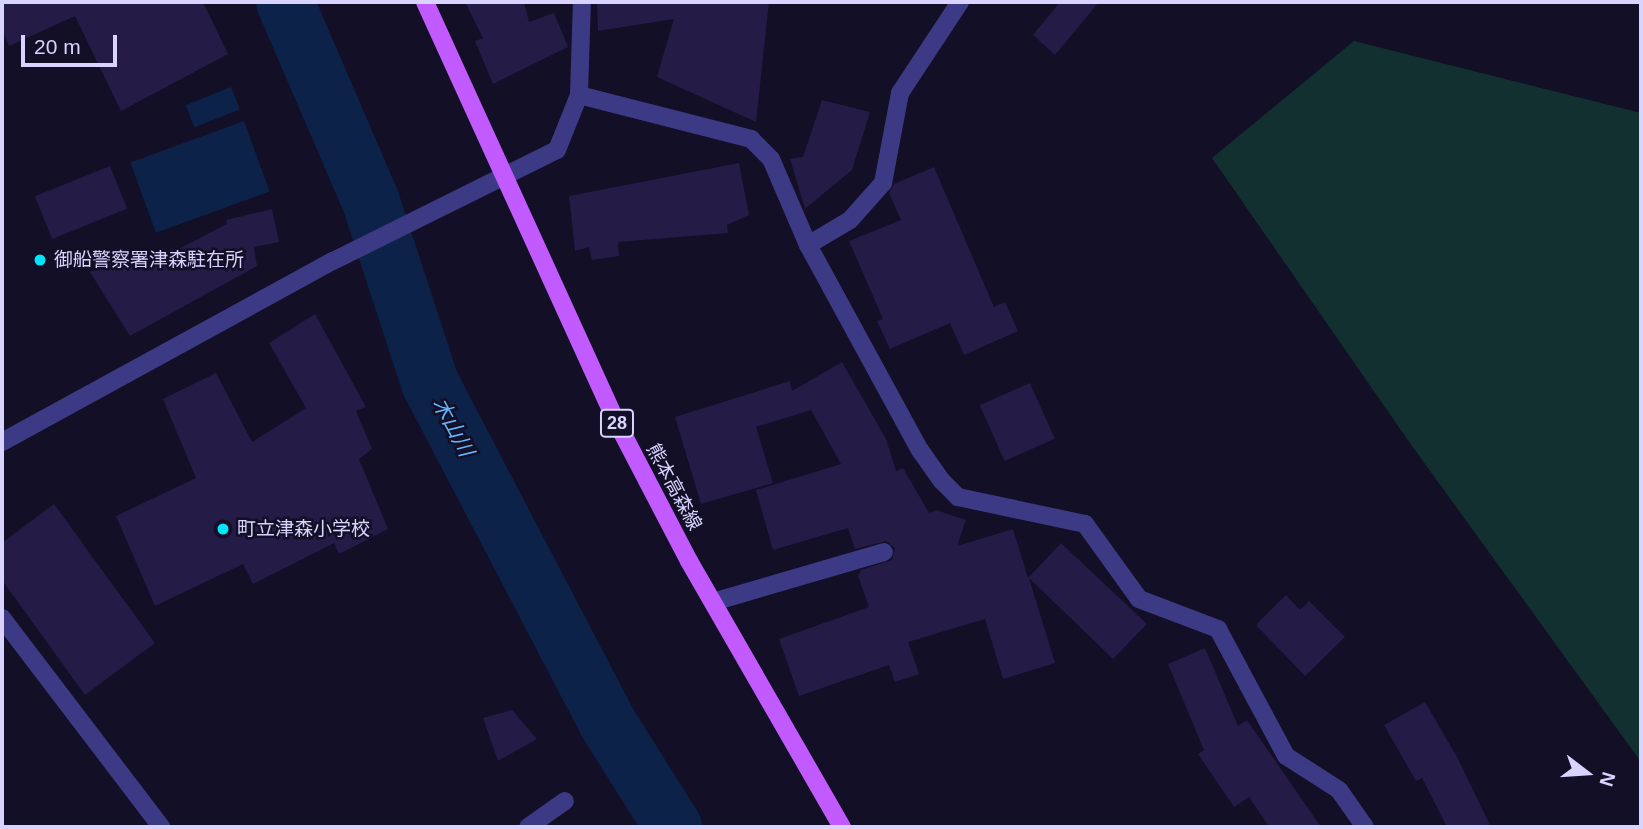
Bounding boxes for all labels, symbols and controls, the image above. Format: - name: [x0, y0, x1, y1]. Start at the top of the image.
- scale bar: [24, 21, 121, 65]
- text: 20 m: [34, 35, 81, 58]
- place label: 御船警察署津森駐在所: [54, 249, 244, 271]
- marker: 御船警察署津森駐在所: [32, 252, 48, 268]
- water label: 木山川: [427, 393, 479, 461]
- road number: 28: [600, 408, 634, 438]
- street label: 熊本高森線: [642, 440, 706, 534]
- place label: 町立津森小学校: [237, 518, 370, 540]
- marker: 町立津森小学校: [215, 521, 231, 537]
- north arrow: [1552, 738, 1622, 808]
- text: N: [1596, 770, 1620, 789]

